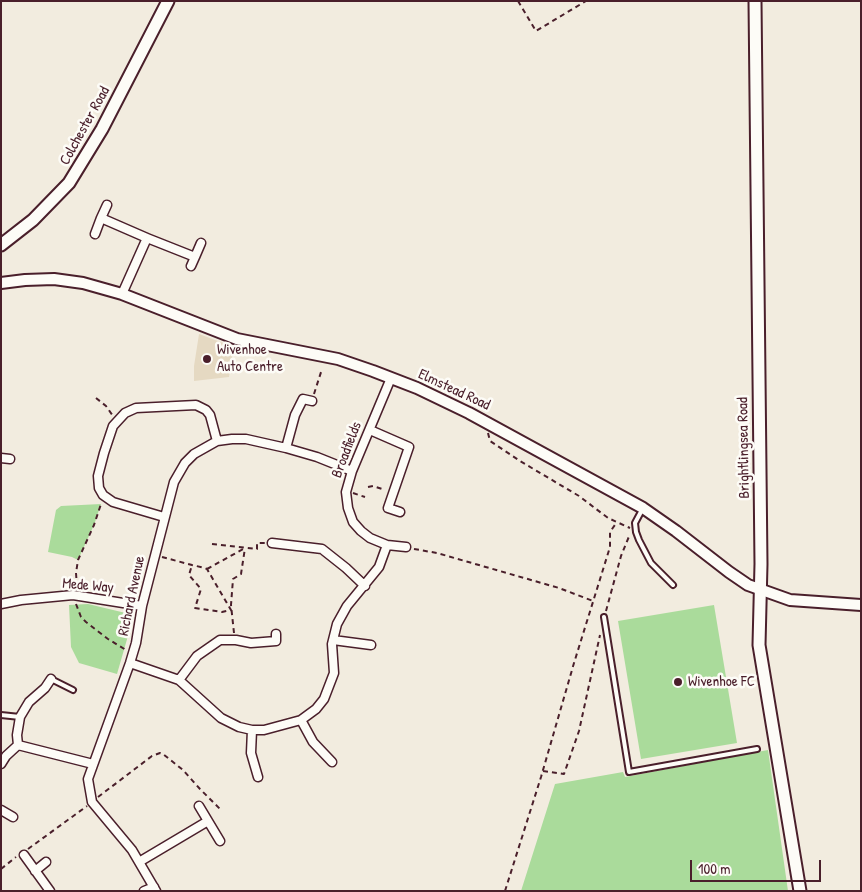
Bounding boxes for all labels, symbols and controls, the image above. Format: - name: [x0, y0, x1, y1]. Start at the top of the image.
- street label: Colchester Road: [56, 84, 114, 168]
- place label: Wivenhoe Auto Centre: [217, 341, 283, 376]
- marker: Wivenhoe Auto Centre: [201, 353, 213, 365]
- street label: Elmstead Road: [415, 365, 493, 415]
- street label: Brightlingsea Road: [734, 397, 754, 499]
- street label: Broadfields: [328, 419, 366, 481]
- street label: Richard Avenue: [115, 554, 149, 638]
- street label: Mede Way: [61, 575, 115, 597]
- place label: Wivenhoe FC: [688, 673, 755, 691]
- marker: Wivenhoe FC: [672, 676, 684, 688]
- scale bar: [692, 850, 823, 882]
- text: 100 m: [698, 858, 731, 879]

